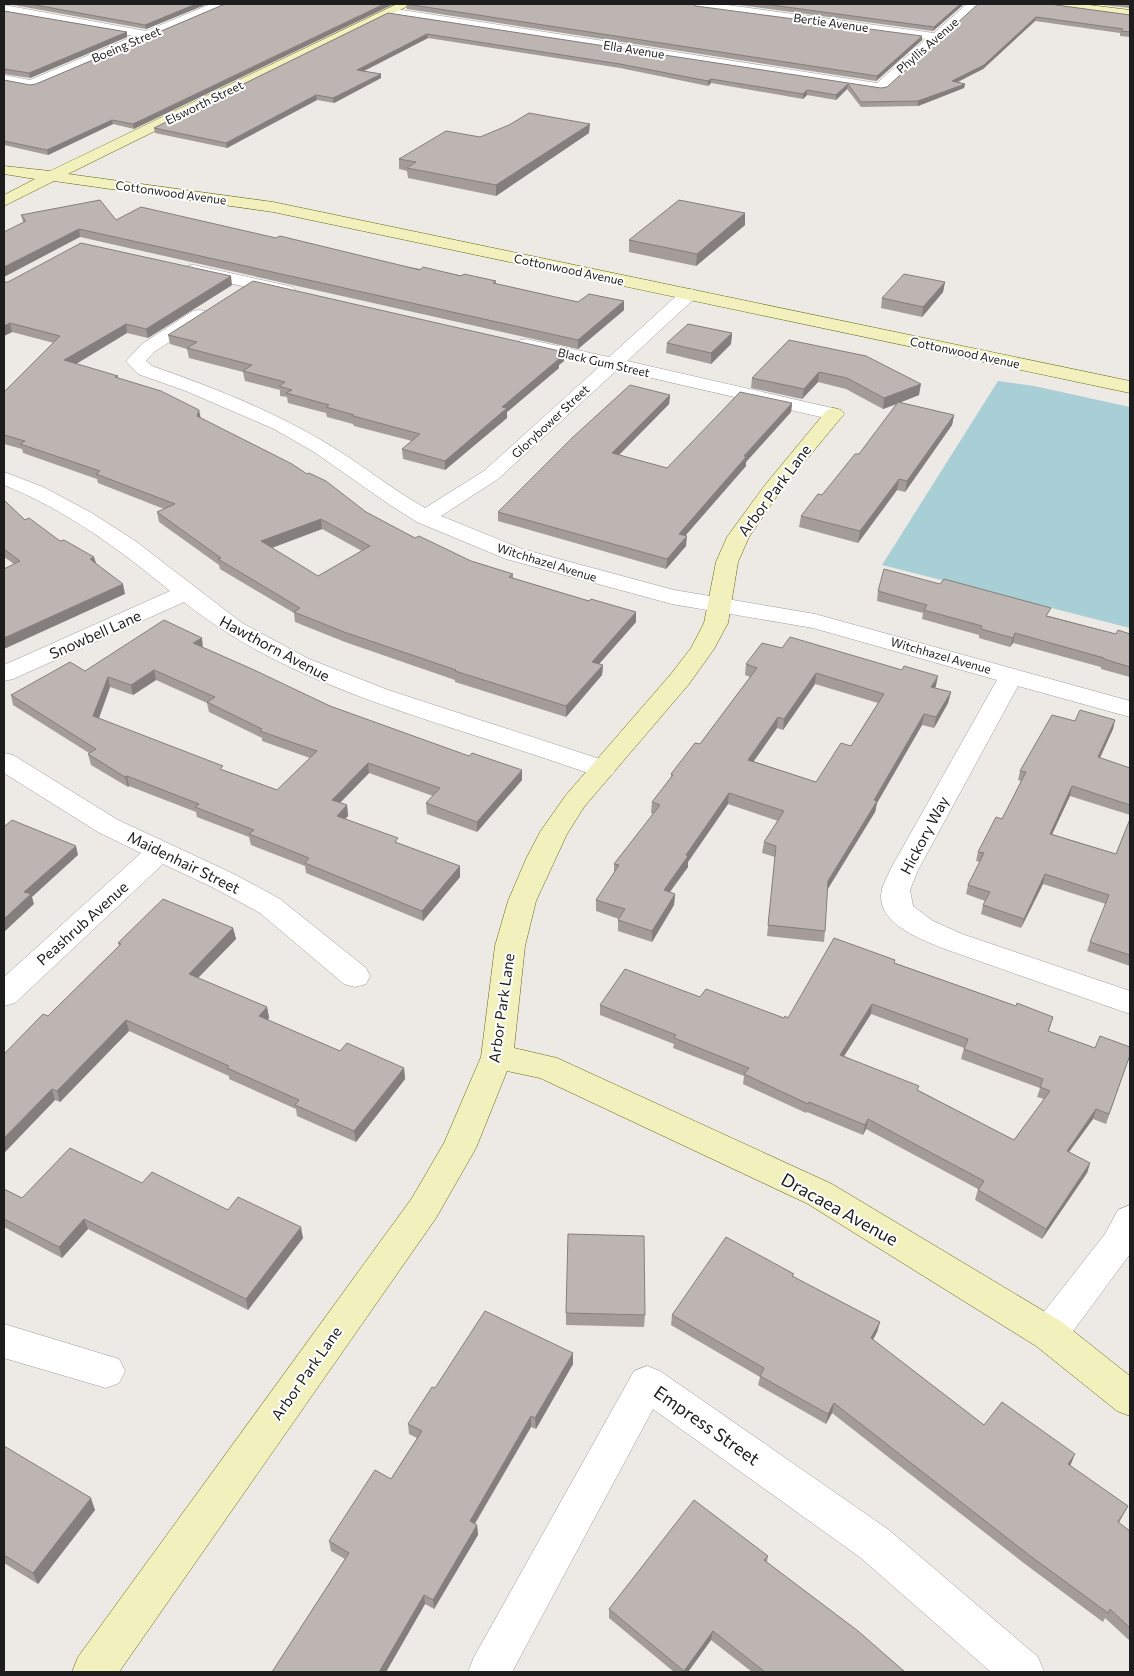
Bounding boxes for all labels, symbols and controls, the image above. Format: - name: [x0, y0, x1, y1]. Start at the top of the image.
- street label: Bertie Avenue: [793, 10, 869, 34]
- street label: Phyllis Avenue: [893, 14, 961, 76]
- street label: Boeing Street: [89, 23, 163, 65]
- street label: Ella Avenue: [602, 37, 666, 61]
- street label: Elsworth Street: [163, 77, 245, 127]
- street label: Cottonwood Avenue: [115, 177, 227, 207]
- street label: Cottonwood Avenue: [513, 251, 625, 287]
- street label: Cottonwood Avenue: [909, 334, 1021, 370]
- street label: Black Gum Street: [557, 345, 651, 379]
- street label: Glorybower Street: [508, 381, 592, 460]
- street label: Arbor Park Lane: [734, 440, 814, 539]
- street label: Witchhazel Avenue: [495, 540, 599, 584]
- street label: Snowbell Lane: [46, 606, 144, 662]
- street label: Hawthorn Avenue: [217, 611, 333, 685]
- street label: Witchhazel Avenue: [889, 634, 993, 676]
- street label: Hickory Way: [896, 793, 952, 877]
- street label: Maidenhair Street: [125, 827, 243, 897]
- street label: Peashrub Avenue: [33, 877, 131, 969]
- street label: Arbor Park Lane: [484, 952, 518, 1064]
- street label: Dracaea Avenue: [778, 1168, 902, 1250]
- street label: Arbor Park Lane: [267, 1323, 345, 1423]
- street label: Empress Street: [650, 1380, 764, 1470]

